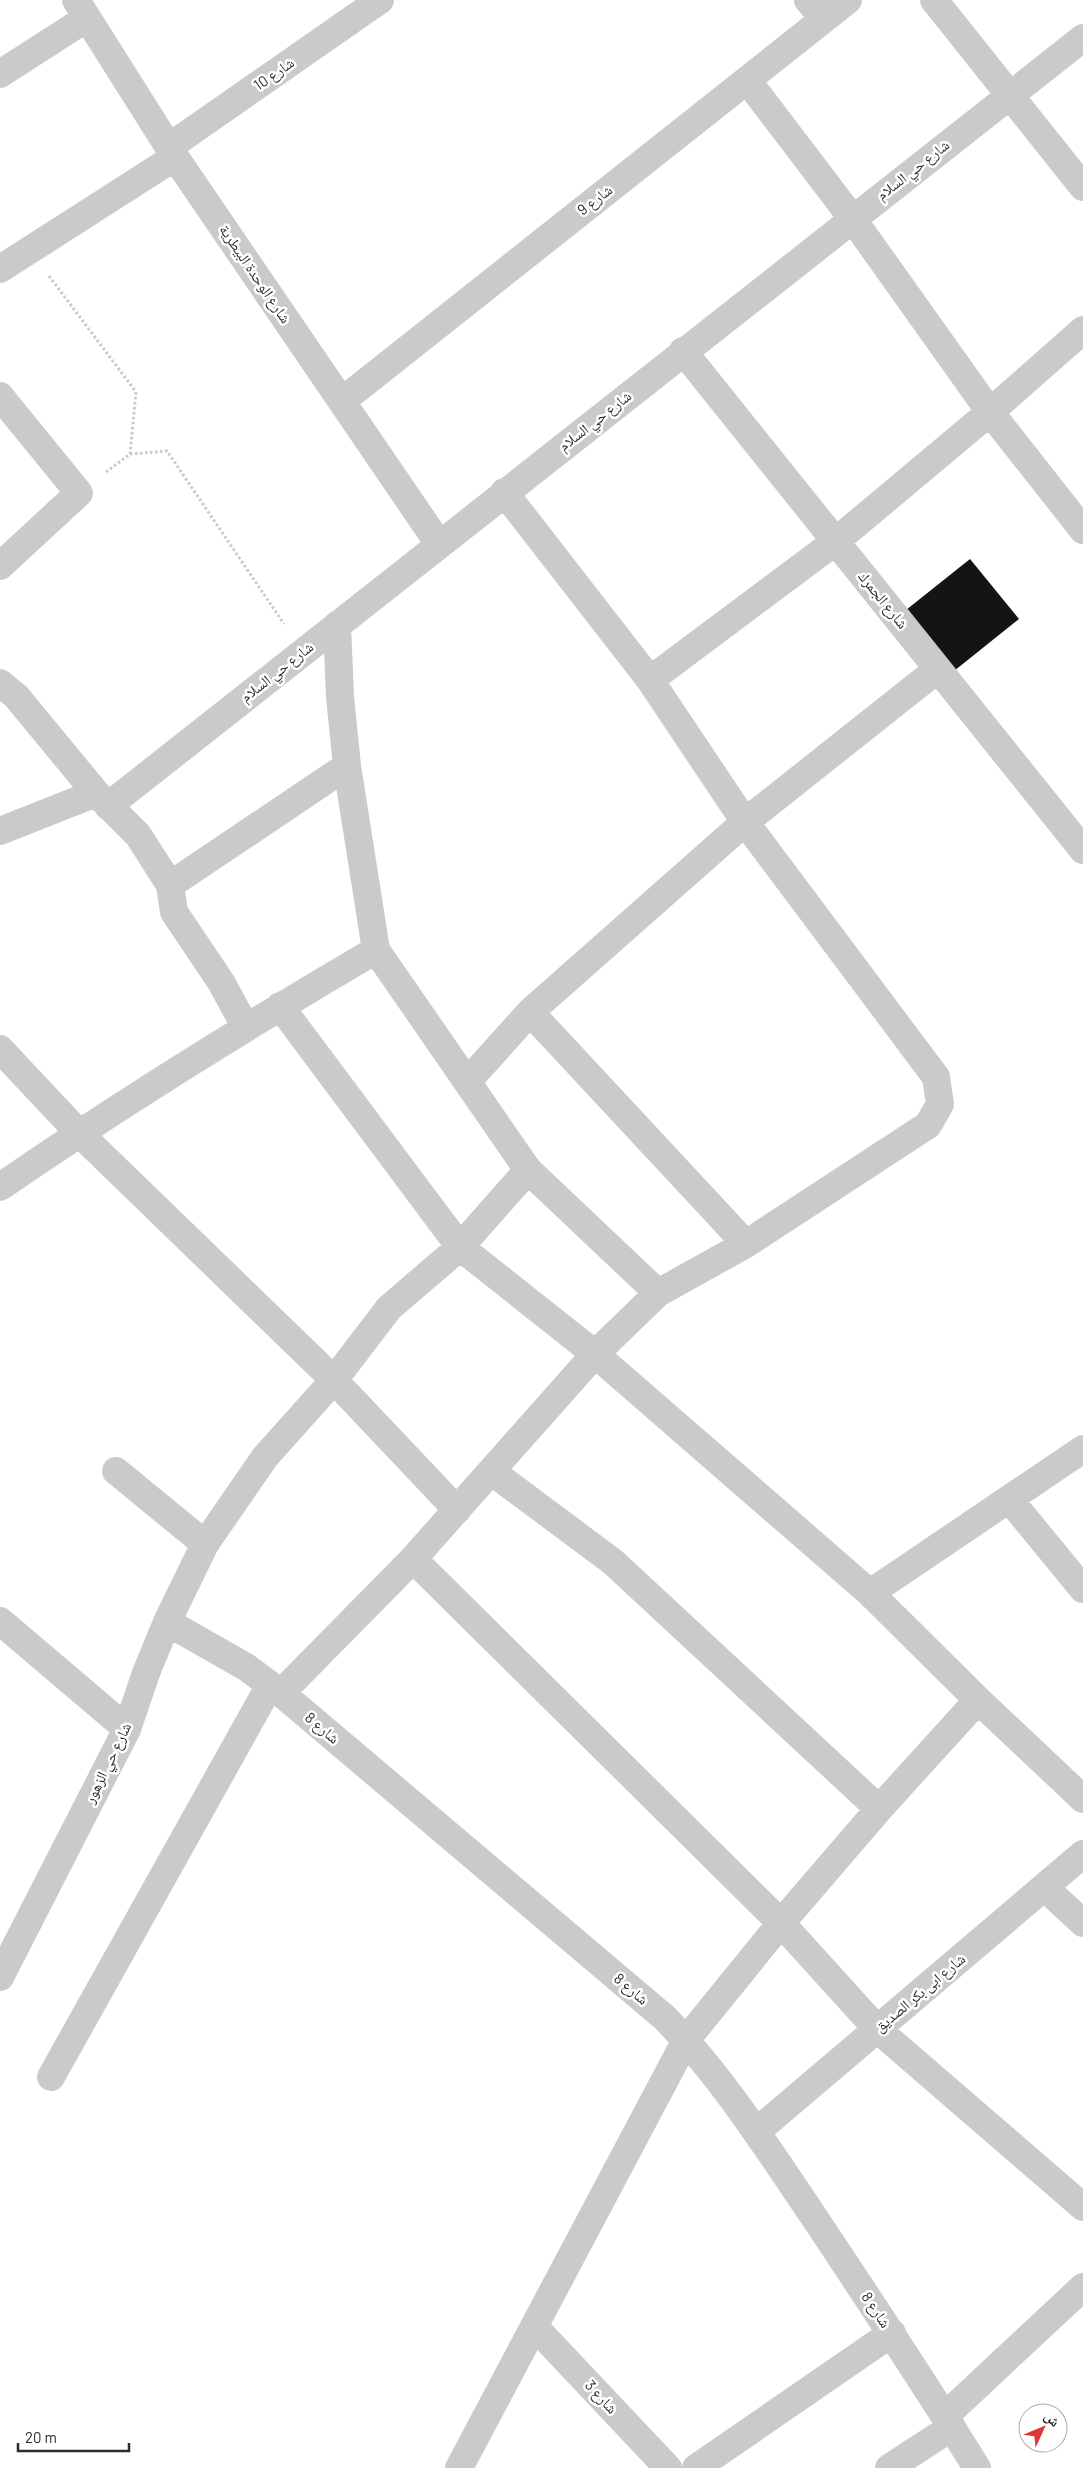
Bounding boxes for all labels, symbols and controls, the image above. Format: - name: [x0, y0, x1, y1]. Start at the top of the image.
- street label: شارع 10: [250, 53, 298, 95]
- street label: شارع حي السلام: [872, 135, 955, 206]
- street label: شارع 9: [573, 180, 617, 220]
- street label: شارع الوحدة البيطرية: [215, 221, 296, 327]
- street label: شارع حي السلام: [554, 386, 637, 457]
- street label: شارع الجمرك: [854, 567, 913, 633]
- street label: شارع حي السلام: [236, 637, 319, 708]
- street label: شارع 8: [301, 1708, 344, 1748]
- street label: شارع حي الزهور: [79, 1719, 138, 1808]
- street label: شارع ابى بكر الصديق: [870, 1949, 970, 2037]
- street label: شارع 8: [610, 1969, 653, 2009]
- street label: شارع 8: [857, 2288, 895, 2332]
- street label: شارع 3: [580, 2376, 622, 2418]
- north arrow: [1018, 2403, 1068, 2453]
- text: ش: [1041, 2407, 1064, 2431]
- scale bar: [18, 2420, 129, 2452]
- text: 20 m: [25, 2428, 57, 2446]

